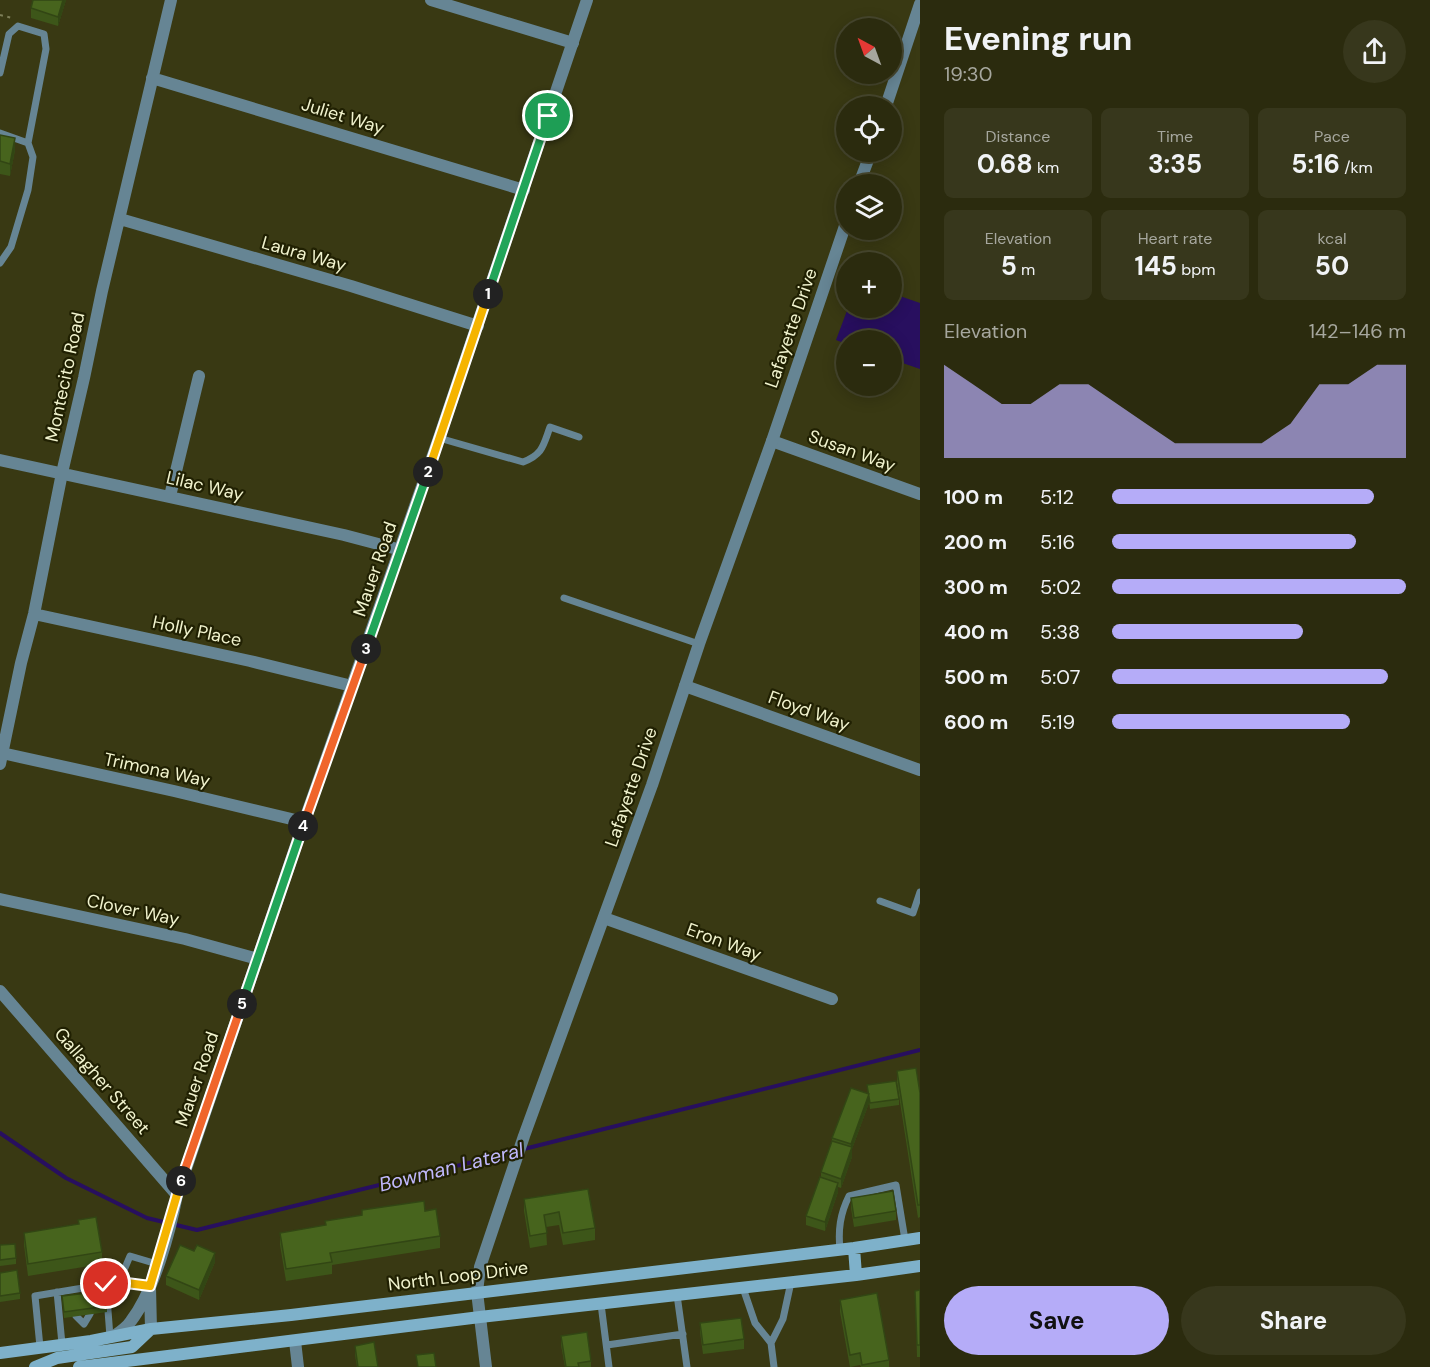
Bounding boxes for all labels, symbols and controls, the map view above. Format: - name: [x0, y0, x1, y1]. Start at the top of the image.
- text: Evening run: [944, 17, 1132, 60]
- north arrow: [836, 18, 902, 84]
- map controls: [836, 18, 902, 396]
- button: share: [1343, 20, 1406, 83]
- text: 19:30: [944, 61, 992, 87]
- pin: [522, 90, 573, 141]
- street label: Juliet Way: [299, 92, 387, 140]
- button: locate: [836, 96, 902, 162]
- icon: arrive: [531, 99, 564, 132]
- text: Distance: [986, 126, 1050, 147]
- text: Time: [1157, 126, 1193, 147]
- text: Pace: [1314, 126, 1350, 147]
- text: 0.68: [977, 147, 1033, 181]
- text: 3:35: [1148, 147, 1202, 181]
- text: 5:16: [1291, 147, 1340, 181]
- text: km: [1033, 157, 1059, 178]
- text: /km: [1340, 157, 1373, 178]
- button: layers: [836, 174, 902, 240]
- text: Elevation: [985, 228, 1051, 249]
- text: Heart rate: [1138, 228, 1212, 249]
- text: kcal: [1318, 228, 1346, 249]
- street label: Laura Way: [259, 230, 349, 278]
- text: 5: [1001, 249, 1017, 283]
- text: 145: [1134, 249, 1177, 283]
- text: 50: [1315, 249, 1349, 283]
- button: +: [836, 252, 902, 318]
- text: m: [1017, 259, 1035, 280]
- text: bpm: [1177, 259, 1216, 280]
- street label: Lafayette Drive: [759, 265, 823, 391]
- pin: 1: [473, 279, 503, 309]
- text: 1: [485, 283, 491, 304]
- street label: Montecito Road: [40, 310, 90, 444]
- text: Elevation: [944, 318, 1027, 344]
- text: 142–146 m: [1309, 318, 1406, 344]
- button: −: [836, 330, 902, 396]
- street label: Susan Way: [805, 424, 899, 478]
- pin: 2: [413, 457, 443, 487]
- text: 2: [423, 461, 433, 482]
- street label: Lilac Way: [164, 465, 246, 507]
- text: 100 m: [944, 484, 1003, 510]
- text: 5:12: [1040, 484, 1074, 510]
- street label: Mauer Road: [348, 518, 402, 620]
- text: 200 m: [944, 529, 1007, 555]
- text: 5:16: [1040, 529, 1075, 555]
- text: 300 m: [944, 574, 1008, 600]
- text: 5:02: [1040, 574, 1081, 600]
- street label: Holly Place: [150, 610, 244, 652]
- text: 400 m: [944, 619, 1009, 645]
- text: 5:38: [1040, 619, 1080, 645]
- pin: 3: [351, 634, 381, 664]
- text: 3: [361, 638, 371, 659]
- text: 500 m: [944, 664, 1008, 690]
- text: 5:07: [1040, 664, 1080, 690]
- street label: Floyd Way: [765, 685, 853, 737]
- text: 600 m: [944, 709, 1008, 735]
- text: 5:19: [1040, 709, 1075, 735]
- street label: Lafayette Drive: [599, 724, 663, 850]
- street label: Trimona Way: [102, 747, 212, 793]
- pin: 4: [288, 811, 318, 841]
- text: 4: [298, 815, 308, 836]
- street label: Clover Way: [85, 888, 181, 932]
- street label: Eron Way: [683, 917, 765, 967]
- pin: 5: [227, 989, 257, 1019]
- text: 5: [237, 993, 247, 1014]
- street label: Gallagher Street: [49, 1022, 155, 1140]
- street label: Mauer Road: [170, 1028, 224, 1130]
- water label: Bowman Lateral: [376, 1136, 526, 1198]
- pin: 6: [166, 1166, 196, 1196]
- text: 6: [176, 1170, 186, 1191]
- street label: North Loop Drive: [387, 1255, 529, 1297]
- pin: [80, 1258, 131, 1309]
- icon: check: [89, 1267, 122, 1300]
- button: Save: [944, 1286, 1169, 1355]
- button: Share: [1181, 1286, 1406, 1355]

